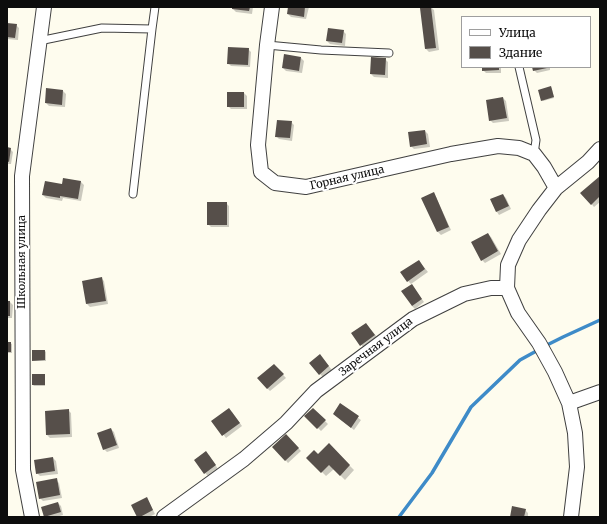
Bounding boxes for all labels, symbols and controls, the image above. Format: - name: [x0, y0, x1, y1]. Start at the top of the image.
- legend: [461, 16, 591, 68]
- text: Улица: [499, 25, 536, 40]
- text: Здание: [499, 45, 542, 60]
- street label: Горная улица: [309, 163, 385, 193]
- street label: Школьная улица: [15, 215, 29, 309]
- street label: Заречная улица: [337, 315, 415, 379]

